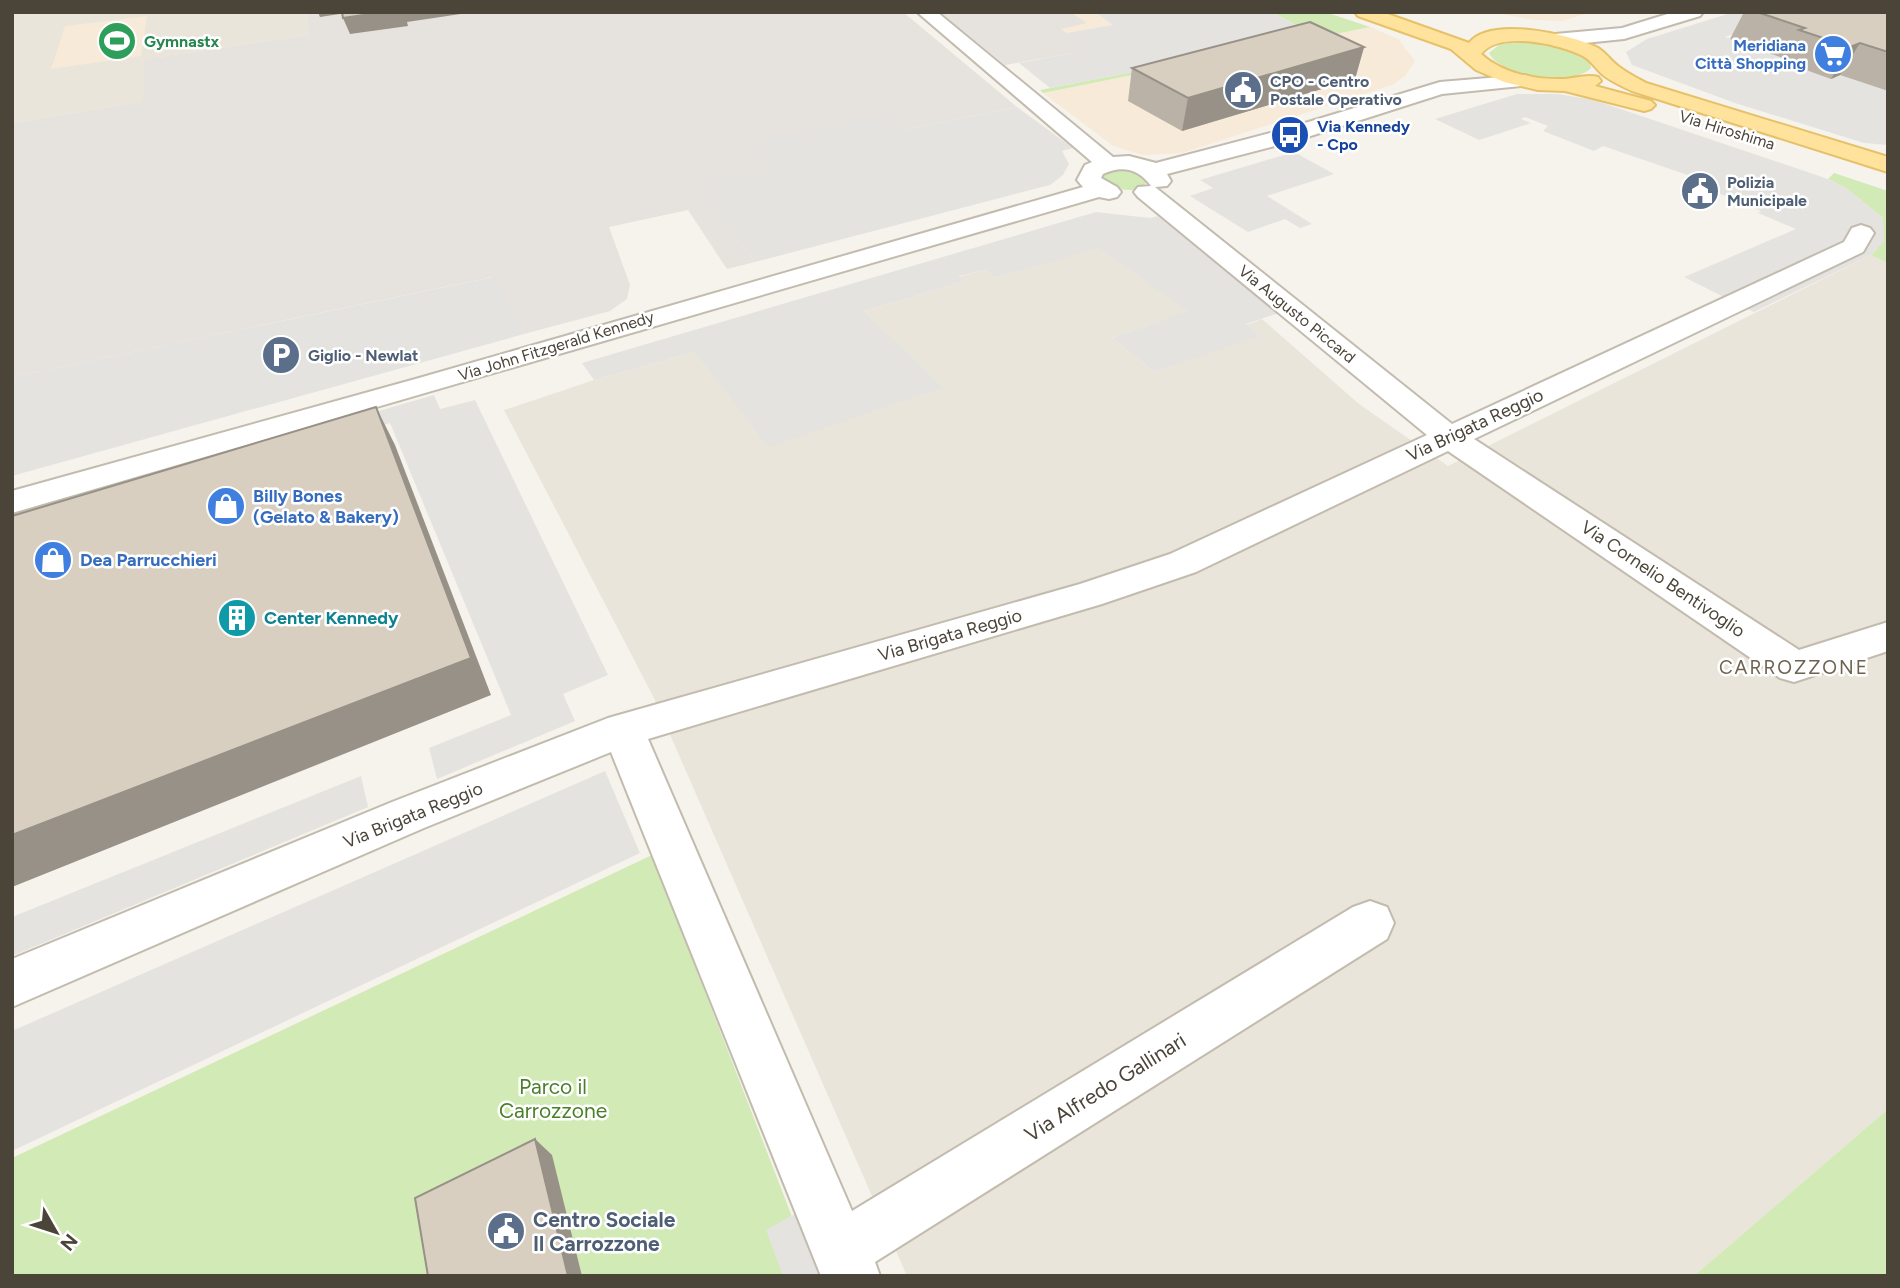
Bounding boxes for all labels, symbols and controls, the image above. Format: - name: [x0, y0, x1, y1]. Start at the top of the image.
- sports icon: Gymnastx: [96, 20, 138, 62]
- place label: Gymnastx: [144, 32, 220, 51]
- supermarket icon: Meridiana Città Shopping: [1812, 33, 1854, 75]
- place label: Meridiana Città Shopping: [1695, 36, 1806, 73]
- public building icon: CPO - Centro Postale Operativo: [1222, 69, 1264, 111]
- place label: CPO - Centro Postale Operativo: [1270, 72, 1402, 109]
- street label: Via Hiroshima: [1677, 106, 1777, 154]
- bus stop icon: Via Kennedy - Cpo: [1269, 114, 1311, 156]
- place label: Via Kennedy - Cpo: [1317, 117, 1411, 154]
- public building icon: Polizia Municipale: [1679, 170, 1721, 212]
- place label: Polizia Municipale: [1727, 173, 1807, 210]
- street label: Via Augusto Piccard: [1235, 261, 1359, 367]
- street label: Via John Fitzgerald Kennedy: [456, 307, 657, 385]
- parking icon: Giglio - Newlat: [260, 334, 302, 376]
- place label: Giglio - Newlat: [308, 346, 418, 365]
- street label: Via Brigata Reggio: [1403, 384, 1547, 466]
- shop icon: Billy Bones (Gelato & Bakery): [205, 485, 247, 527]
- place label: Billy Bones (Gelato & Bakery): [253, 485, 399, 528]
- street label: Via Cornelio Bentivoglio: [1577, 516, 1749, 642]
- shop icon: Dea Parrucchieri: [32, 539, 74, 581]
- place label: Dea Parrucchieri: [80, 549, 217, 571]
- building icon: Center Kennedy: [216, 597, 258, 639]
- street label: Via Brigata Reggio: [876, 604, 1024, 666]
- place label: Center Kennedy: [264, 607, 399, 629]
- district label: CARROZZONE: [1719, 656, 1869, 679]
- street label: Via Brigata Reggio: [340, 777, 486, 853]
- street label: Via Alfredo Gallinari: [1020, 1027, 1190, 1147]
- park label: Parco il Carrozzone: [499, 1074, 607, 1123]
- north arrow: [21, 1197, 91, 1267]
- place label: Centro Sociale Il Carrozzone: [533, 1207, 676, 1256]
- public building icon: Centro Sociale Il Carrozzone: [485, 1210, 527, 1252]
- text: N: [55, 1229, 82, 1255]

